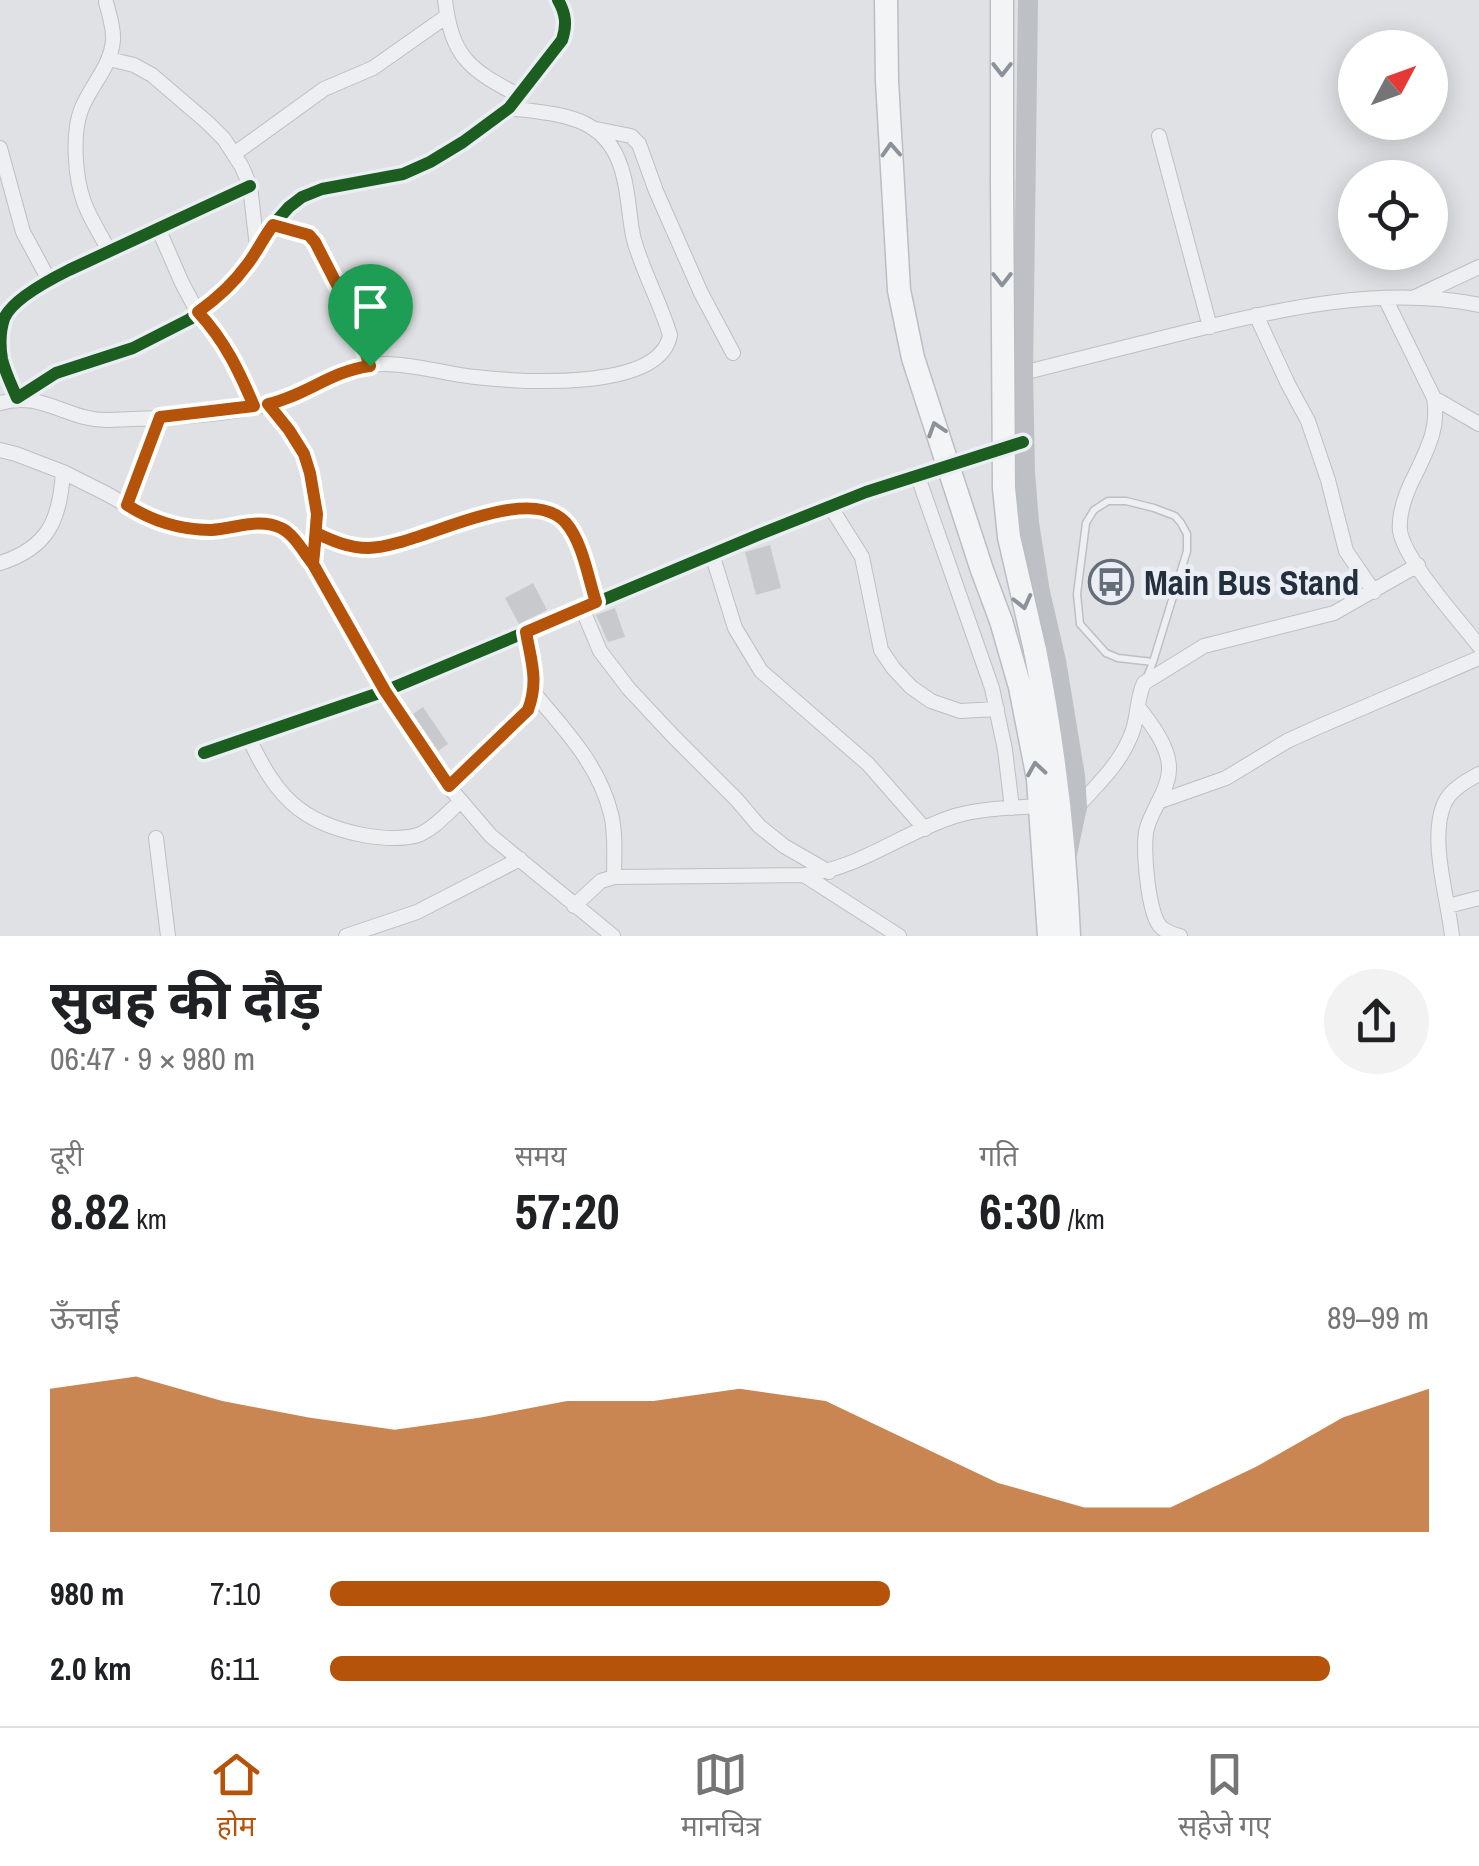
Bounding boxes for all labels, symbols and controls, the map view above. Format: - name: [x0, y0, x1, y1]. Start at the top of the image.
- north arrow: [1338, 30, 1448, 140]
- map controls: [1338, 30, 1448, 270]
- one-way arrow: [991, 61, 1012, 77]
- one-way arrow: [881, 142, 902, 158]
- button: locate: [1338, 160, 1448, 270]
- pin: [328, 264, 413, 367]
- one-way arrow: [991, 272, 1013, 288]
- icon: arrive: [343, 279, 398, 334]
- one-way arrow: [928, 421, 948, 438]
- bus stop icon: Main Bus Stand: [1088, 559, 1134, 605]
- place label: Main Bus Stand: [1144, 559, 1359, 606]
- one-way arrow: [1011, 593, 1032, 610]
- one-way arrow: [1026, 761, 1047, 777]
- text: सुबह की दौड़: [50, 962, 321, 1036]
- button: share: [1324, 969, 1429, 1074]
- text: 06:47 · 9 × 980 m: [50, 1037, 255, 1080]
- text: दूरी: [50, 1137, 84, 1175]
- text: समय: [515, 1137, 567, 1175]
- text: गति: [979, 1137, 1018, 1175]
- text: 8.82: [50, 1177, 130, 1245]
- text: 57:20: [515, 1177, 620, 1245]
- text: 6:30: [979, 1177, 1061, 1245]
- text: km: [130, 1200, 167, 1238]
- text: /km: [1061, 1200, 1105, 1238]
- text: ऊँचाई: [50, 1296, 119, 1339]
- text: 89–99 m: [1327, 1296, 1429, 1339]
- text: 980 m: [50, 1572, 124, 1615]
- text: 7:10: [210, 1572, 261, 1615]
- text: 2.0 km: [50, 1647, 132, 1690]
- text: 6:11: [210, 1647, 259, 1690]
- tab: होम: [209, 1747, 264, 1847]
- tab: मानचित्र: [681, 1747, 761, 1847]
- tab: सहेजे गए: [1178, 1747, 1270, 1847]

